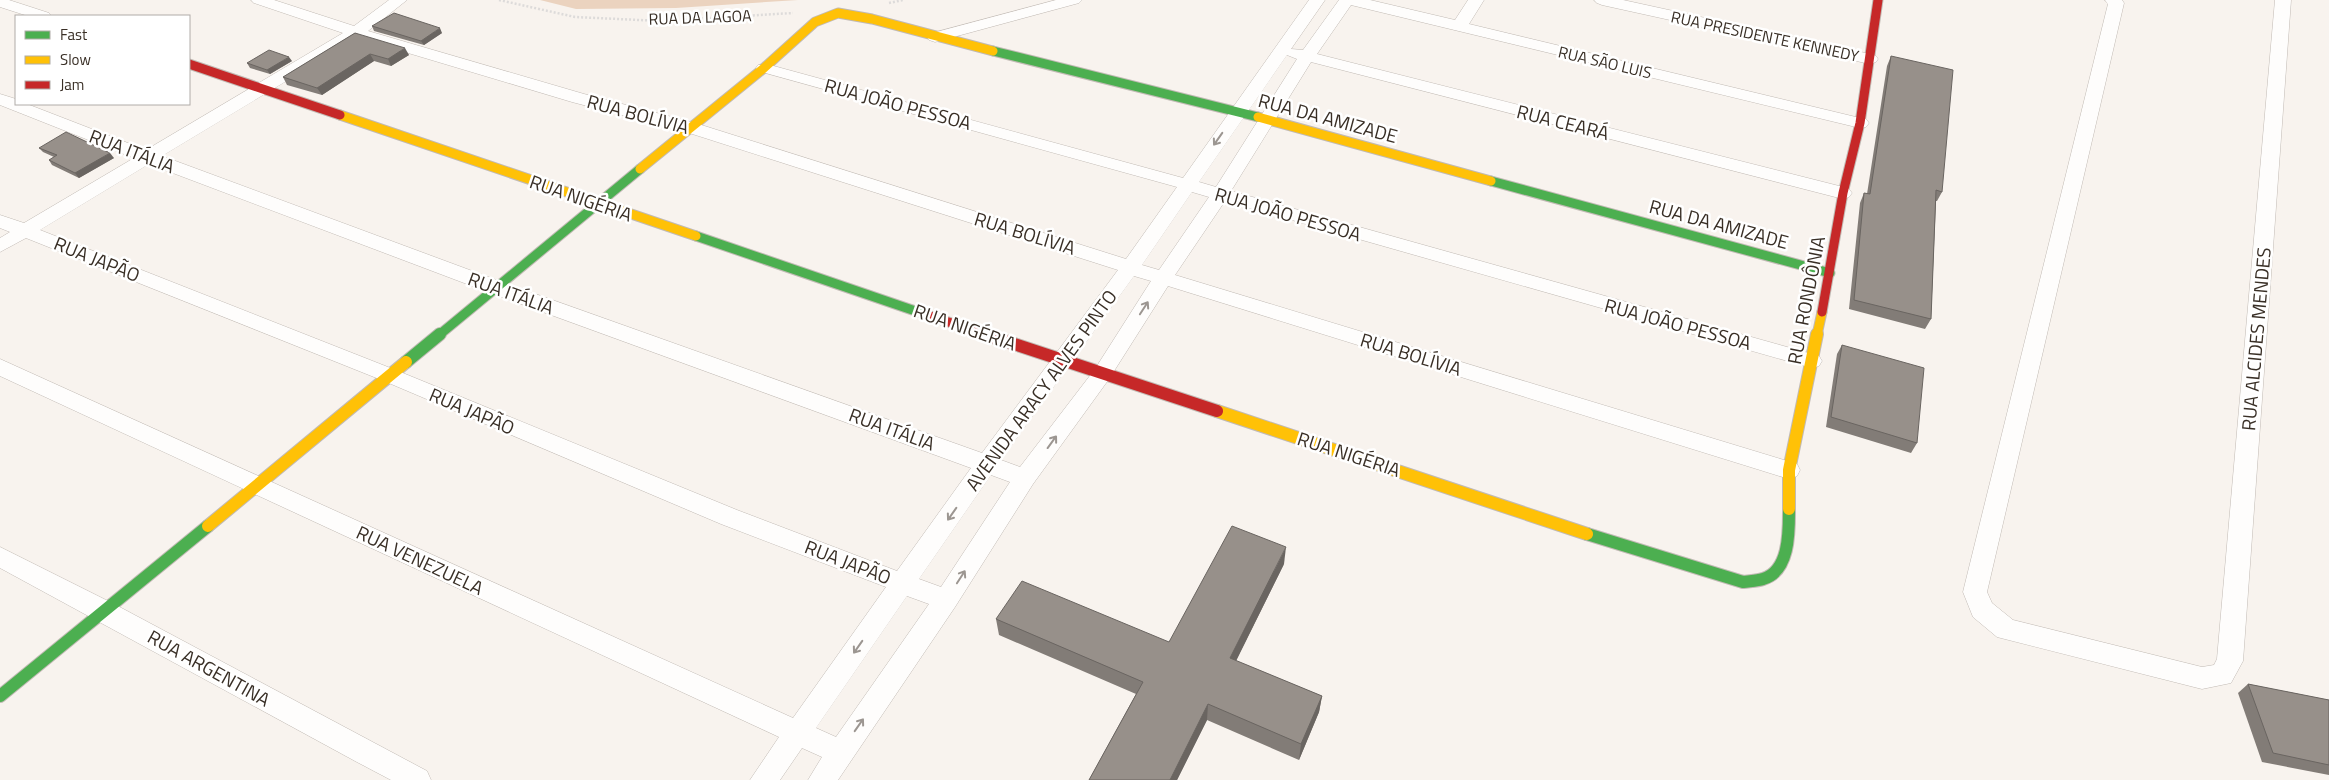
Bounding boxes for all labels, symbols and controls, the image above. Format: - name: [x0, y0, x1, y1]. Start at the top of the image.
- street label: RUA DA LAGOA: [648, 3, 752, 31]
- street label: RUA PRESIDENTE KENNEDY: [1669, 4, 1862, 68]
- legend: [15, 15, 190, 105]
- text: Fast: [60, 23, 88, 46]
- street label: RUA SÃO LUIS: [1556, 40, 1654, 84]
- text: Slow: [60, 48, 91, 71]
- street label: RUA JOÃO PESSOA: [822, 70, 975, 137]
- text: Jam: [60, 73, 84, 96]
- street label: RUA DA AMIZADE: [1255, 85, 1401, 150]
- street label: RUA BOLÍVIA: [584, 86, 692, 141]
- street label: RUA CEARÁ: [1514, 96, 1612, 147]
- street label: RUA ITÁLIA: [85, 121, 179, 180]
- one-way arrow: [1213, 132, 1223, 146]
- street label: RUA NIGÉRIA: [526, 166, 636, 229]
- street label: RUA JOÃO PESSOA: [1212, 179, 1365, 248]
- street label: RUA DA AMIZADE: [1646, 191, 1792, 256]
- street label: RUA BOLÍVIA: [971, 203, 1079, 262]
- street label: RUA JAPÃO: [50, 228, 145, 289]
- street label: RUA RONDÔNIA: [1779, 233, 1832, 367]
- street label: RUA ALCIDES MENDES: [2233, 246, 2278, 432]
- street label: RUA ITÁLIA: [464, 264, 558, 321]
- street label: AVENIDA ARACY ALVES PINTO: [958, 283, 1124, 496]
- street label: RUA JOÃO PESSOA: [1602, 290, 1755, 357]
- street label: RUA NIGÉRIA: [910, 295, 1020, 358]
- one-way arrow: [1138, 301, 1149, 315]
- street label: RUA BOLÍVIA: [1357, 324, 1465, 383]
- street label: RUA JAPÃO: [425, 380, 519, 442]
- street label: RUA ITÁLIA: [845, 400, 939, 457]
- street label: RUA NIGÉRIA: [1294, 423, 1404, 484]
- one-way arrow: [1046, 436, 1057, 449]
- one-way arrow: [947, 507, 957, 521]
- street label: RUA VENEZUELA: [352, 517, 489, 602]
- street label: RUA JAPÃO: [801, 532, 896, 591]
- one-way arrow: [956, 570, 966, 584]
- street label: RUA ARGENTINA: [143, 622, 276, 713]
- one-way arrow: [853, 640, 863, 654]
- one-way arrow: [854, 718, 864, 732]

